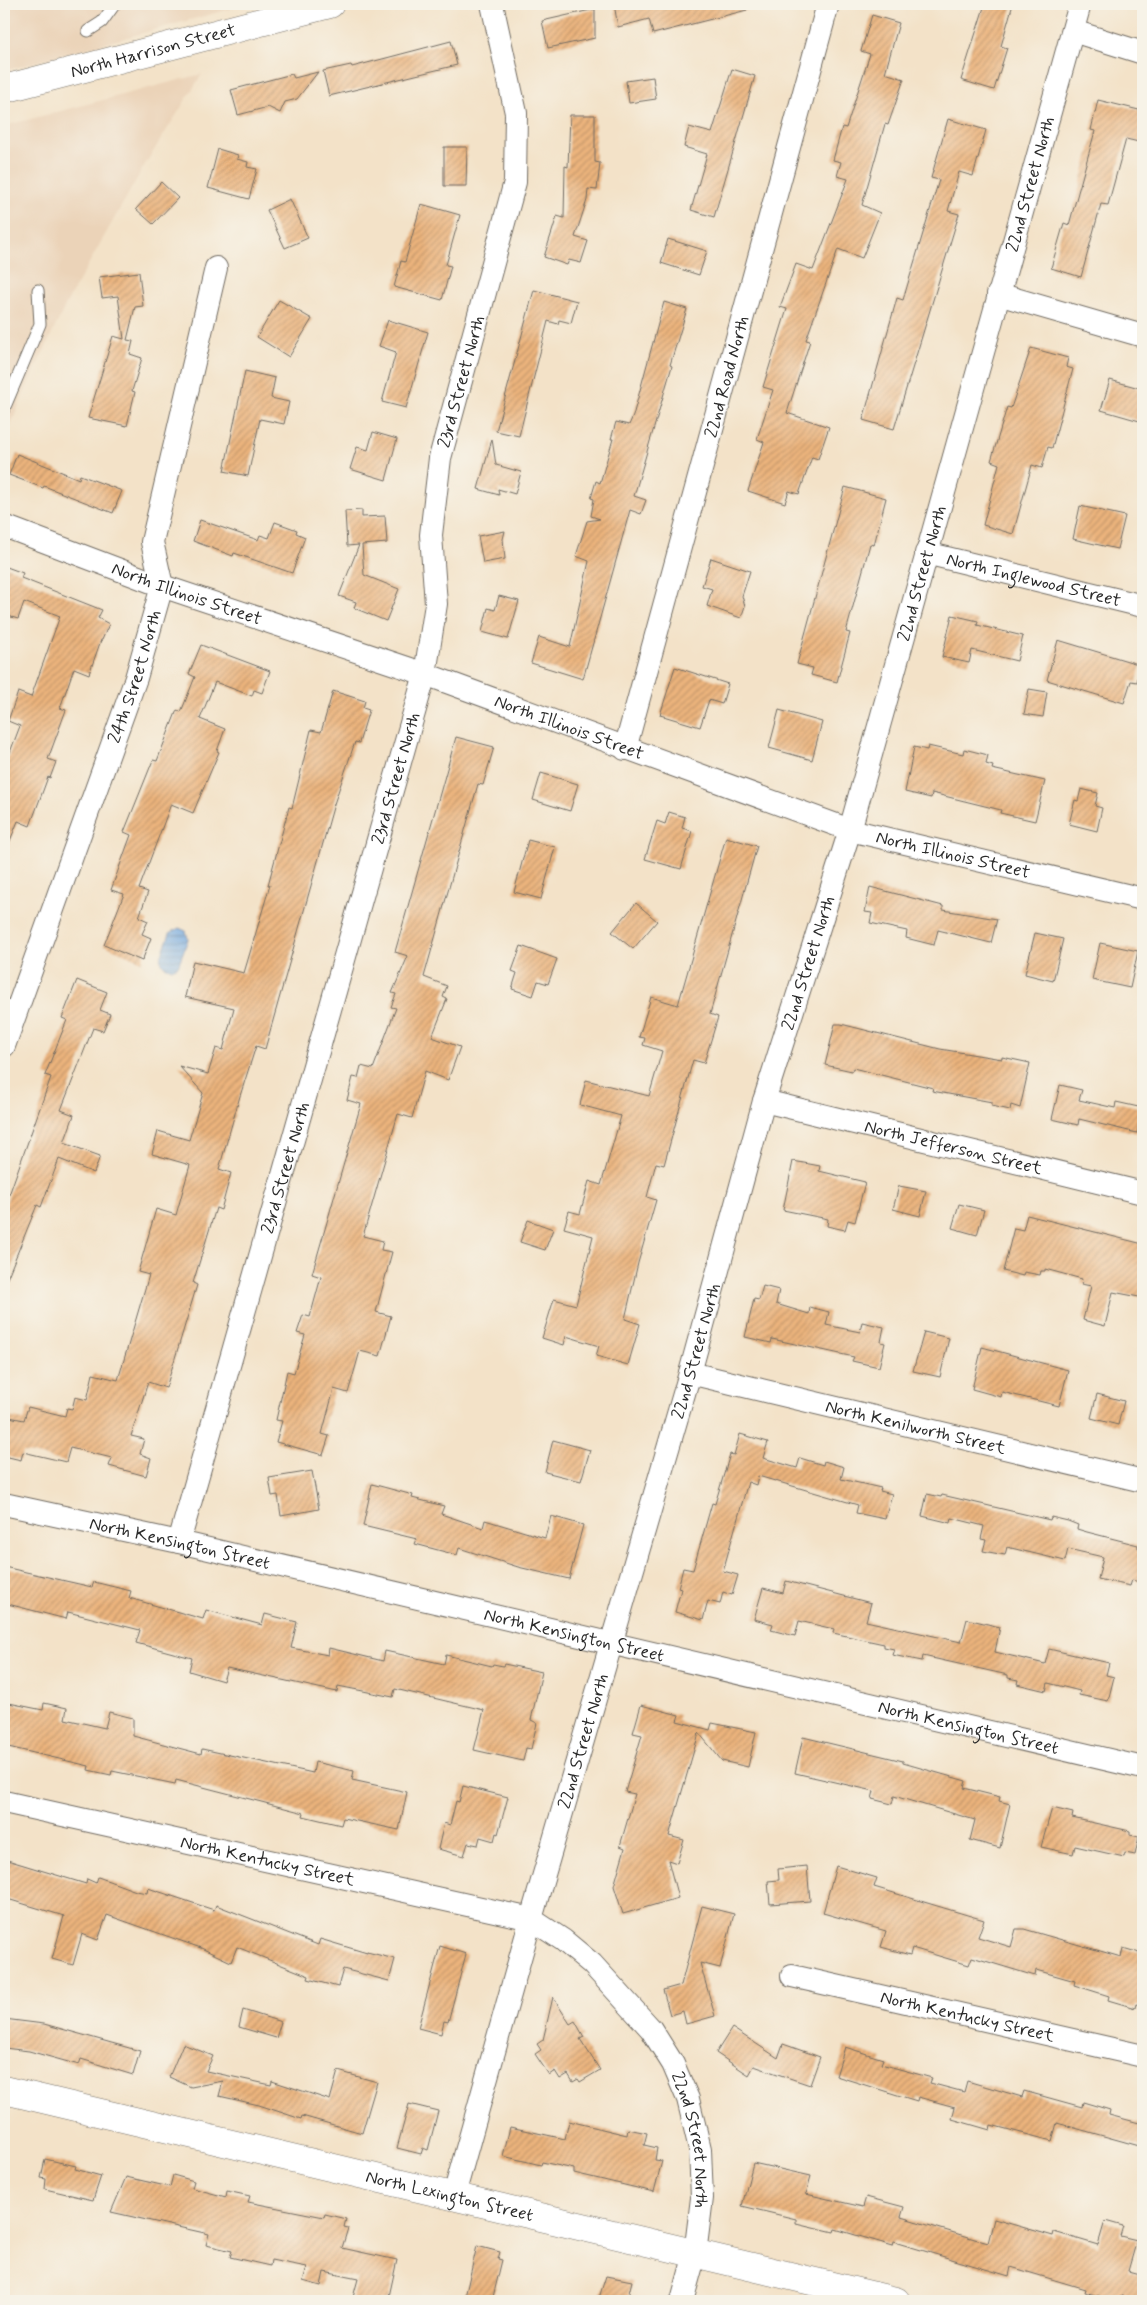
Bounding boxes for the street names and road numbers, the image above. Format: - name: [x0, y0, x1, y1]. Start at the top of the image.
- street label: North Harrison Street: [68, 18, 239, 84]
- street label: 22nd Street North: [1001, 114, 1061, 255]
- street label: 23rd Street North: [432, 313, 491, 451]
- street label: 22nd Road North: [699, 313, 756, 441]
- street label: 22nd Street North: [892, 503, 953, 644]
- street label: North Inglewood Street: [944, 547, 1123, 613]
- street label: North Illinois Street: [108, 557, 265, 632]
- street label: 24th Street North: [103, 607, 168, 747]
- street label: North Illinois Street: [491, 689, 647, 766]
- street label: 23rd Street North: [366, 710, 427, 847]
- street label: North Illinois Street: [873, 826, 1032, 885]
- street label: 22nd Street North: [776, 893, 841, 1033]
- street label: 23rd Street North: [256, 1099, 316, 1237]
- street label: North Jefferson Street: [862, 1115, 1045, 1181]
- street label: 22nd Street North: [666, 1281, 727, 1422]
- street label: North Kenilworth Street: [823, 1395, 1008, 1461]
- street label: North Kensington Street: [87, 1512, 272, 1576]
- street label: North Kensington Street: [481, 1603, 667, 1668]
- street label: 22nd Street North: [553, 1671, 615, 1812]
- street label: North Kensington Street: [876, 1695, 1061, 1761]
- street label: North Kentucky Street: [178, 1831, 357, 1893]
- street label: North Kentucky Street: [878, 1986, 1057, 2049]
- street label: 22nd Street North: [665, 2068, 713, 2210]
- street label: North Lexington Street: [363, 2165, 536, 2228]

